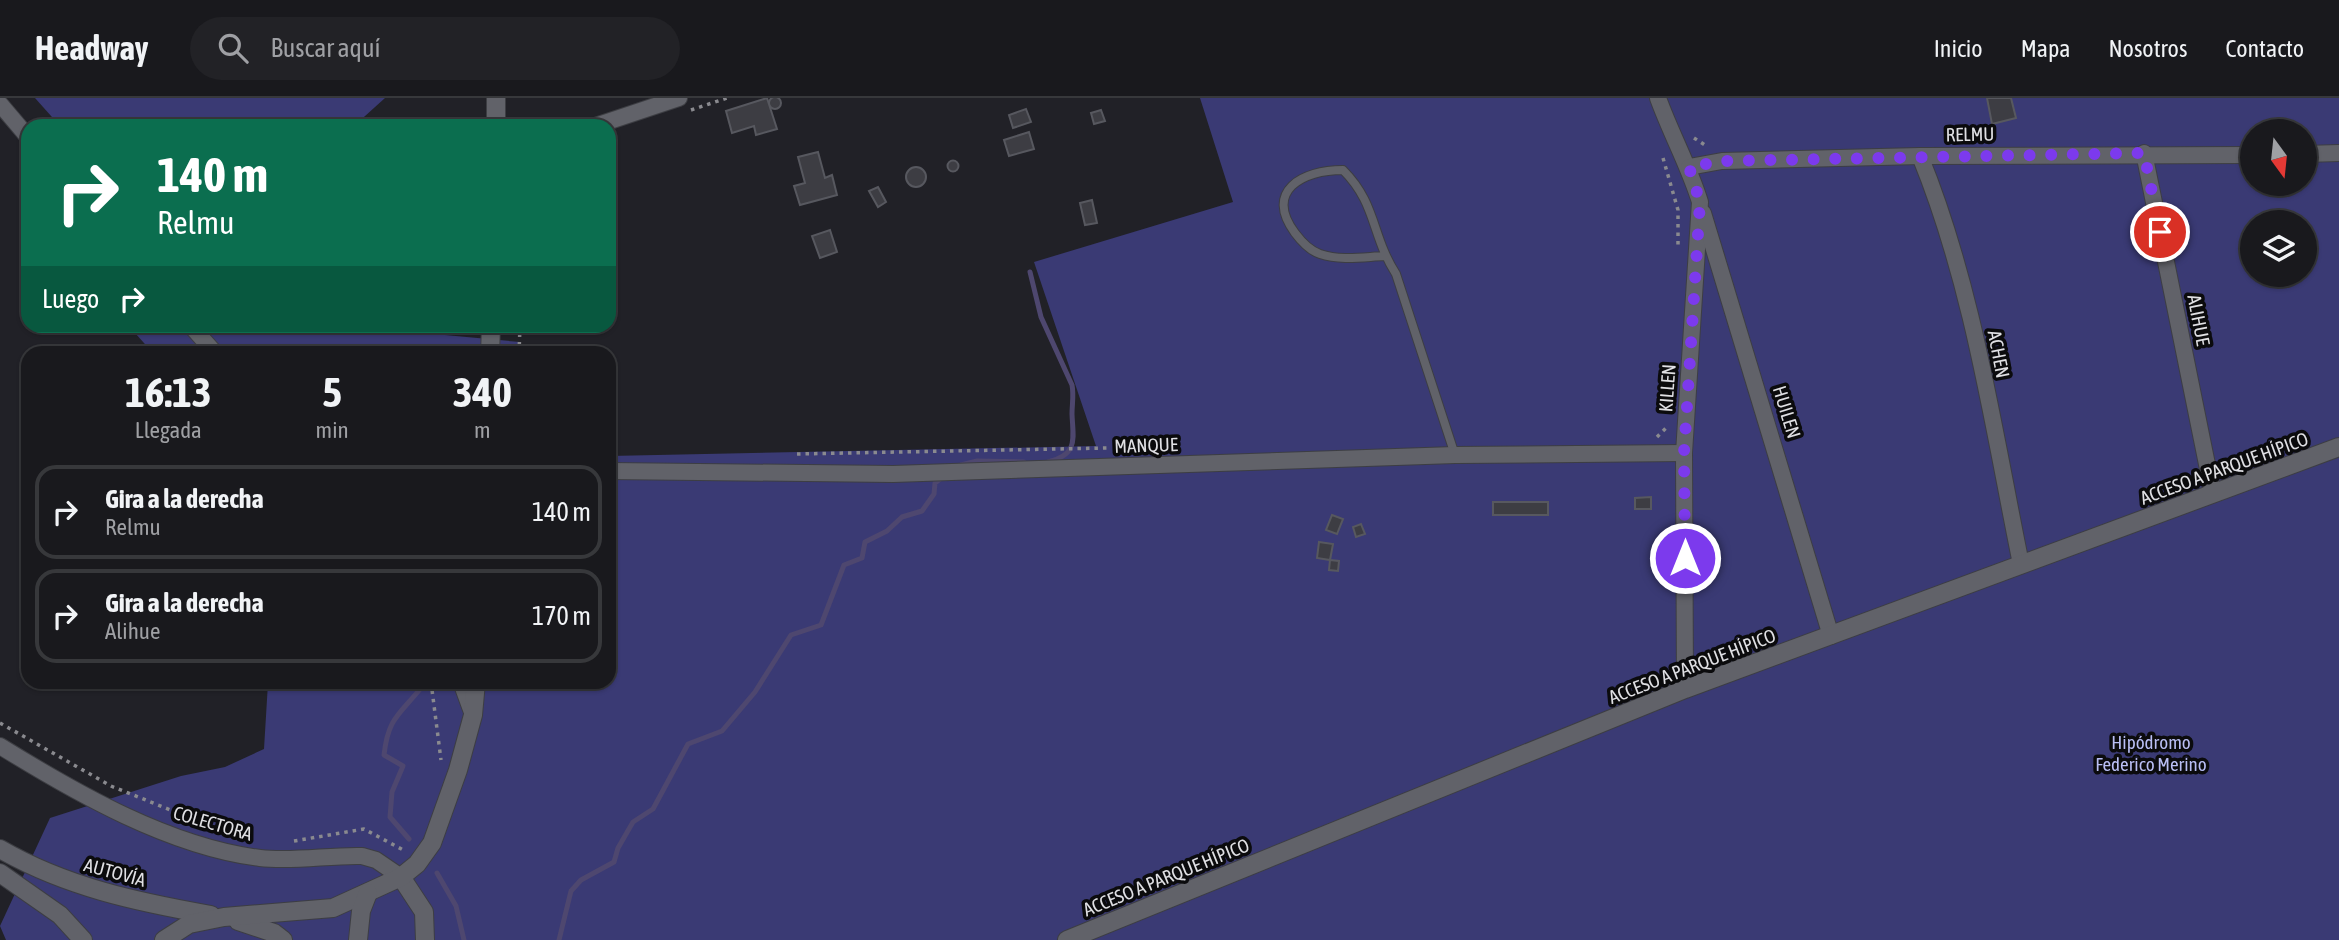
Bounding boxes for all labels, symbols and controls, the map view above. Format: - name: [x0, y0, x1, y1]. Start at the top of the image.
- search box: [190, 17, 680, 80]
- text: Headway: [35, 29, 148, 67]
- icon: search: [214, 29, 252, 67]
- text: Buscar aquí: [270, 33, 380, 63]
- text: Inicio: [1934, 35, 1983, 62]
- text: Mapa: [2021, 35, 2070, 62]
- text: Nosotros: [2108, 35, 2187, 62]
- text: Contacto: [2225, 35, 2304, 62]
- north arrow: [2240, 119, 2317, 196]
- map controls: [2240, 119, 2317, 287]
- street label: RELMU: [1945, 123, 1995, 145]
- text: 140 m: [157, 146, 268, 202]
- icon: right: [42, 147, 133, 238]
- pin: [2130, 202, 2190, 262]
- text: Relmu: [157, 204, 235, 241]
- button: layers: [2240, 210, 2317, 287]
- icon: arrive: [2141, 213, 2179, 251]
- icon: right: [113, 280, 151, 318]
- text: Luego: [42, 284, 99, 314]
- street label: ALIHUE: [2183, 292, 2215, 348]
- street label: ACHEN: [1984, 328, 2014, 380]
- street label: KILLEN: [1654, 363, 1680, 413]
- text: 16:13: [125, 368, 212, 416]
- text: 5: [322, 368, 342, 416]
- text: 340: [453, 368, 512, 416]
- street label: HUILEN: [1769, 383, 1805, 441]
- text: Llegada: [135, 417, 202, 443]
- text: min: [316, 417, 349, 443]
- text: m: [474, 417, 491, 443]
- street label: ACCESO A PARQUE HÍPICO: [2137, 427, 2311, 509]
- street label: MANQUE: [1114, 433, 1178, 457]
- text: Gira a la derecha: [105, 484, 264, 514]
- icon: right: [46, 493, 84, 531]
- text: 140 m: [532, 497, 591, 527]
- text: Relmu: [105, 514, 161, 540]
- position arrow: [1648, 521, 1722, 595]
- text: Gira a la derecha: [105, 588, 264, 618]
- icon: right: [46, 597, 84, 635]
- text: 170 m: [532, 601, 591, 631]
- text: Alihue: [105, 618, 160, 644]
- street label: ACCESO A PARQUE HÍPICO: [1605, 624, 1779, 708]
- park label: Hipódromo Federico Merino: [2095, 731, 2207, 775]
- street label: COLECTORA: [171, 801, 256, 845]
- street label: ACCESO A PARQUE HÍPICO: [1080, 834, 1252, 920]
- street label: AUTOVÍA: [82, 853, 149, 891]

